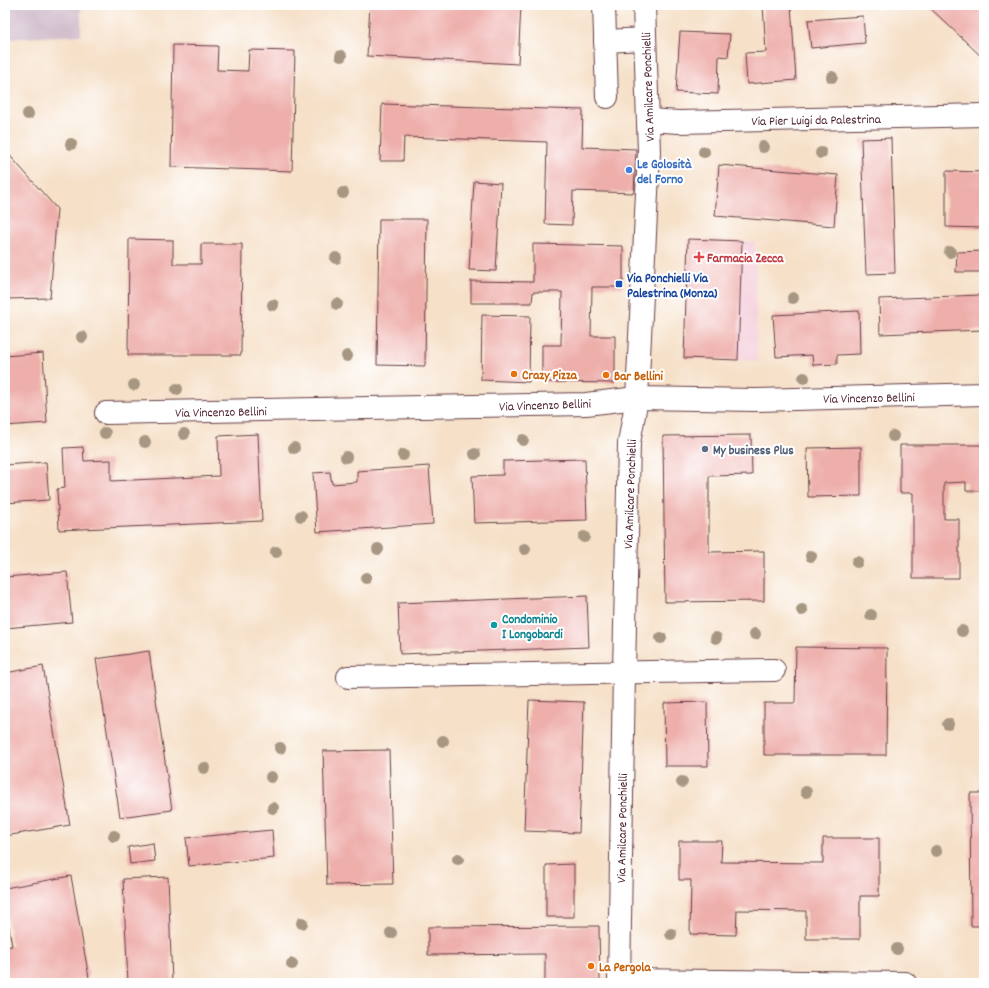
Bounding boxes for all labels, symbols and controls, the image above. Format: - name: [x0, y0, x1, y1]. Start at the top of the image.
- street label: Via Amilcare Ponchielli: [638, 31, 661, 142]
- street label: Via Pier Luigi da Palestrina: [751, 111, 882, 132]
- place label: Le Golosità del Forno: [637, 156, 692, 190]
- marker: Le Golosità del Forno: [624, 165, 634, 175]
- place label: Farmacia Zecca: [707, 250, 784, 269]
- marker: Farmacia Zecca: [694, 252, 704, 262]
- place label: Via Ponchielli Via Palestrina (Monza): [627, 270, 718, 304]
- marker: Via Ponchielli Via Palestrina (Monza): [614, 279, 624, 289]
- place label: Crazy Pizza: [522, 367, 578, 386]
- place label: Bar Bellini: [614, 368, 664, 387]
- marker: Crazy Pizza: [509, 369, 519, 379]
- marker: Bar Bellini: [601, 370, 611, 380]
- street label: Via Vincenzo Bellini: [823, 389, 916, 410]
- street label: Via Vincenzo Bellini: [499, 395, 592, 418]
- street label: Via Vincenzo Bellini: [175, 403, 268, 424]
- street label: Via Amilcare Ponchielli: [620, 438, 643, 549]
- place label: My business Plus: [713, 442, 794, 461]
- marker: My business Plus: [700, 444, 710, 454]
- place label: Condominio I Longobardi: [502, 611, 563, 645]
- marker: Condominio I Longobardi: [489, 620, 499, 630]
- street label: Via Amilcare Ponchielli: [613, 772, 634, 883]
- place label: La Pergola: [599, 959, 651, 978]
- marker: La Pergola: [586, 961, 596, 971]

